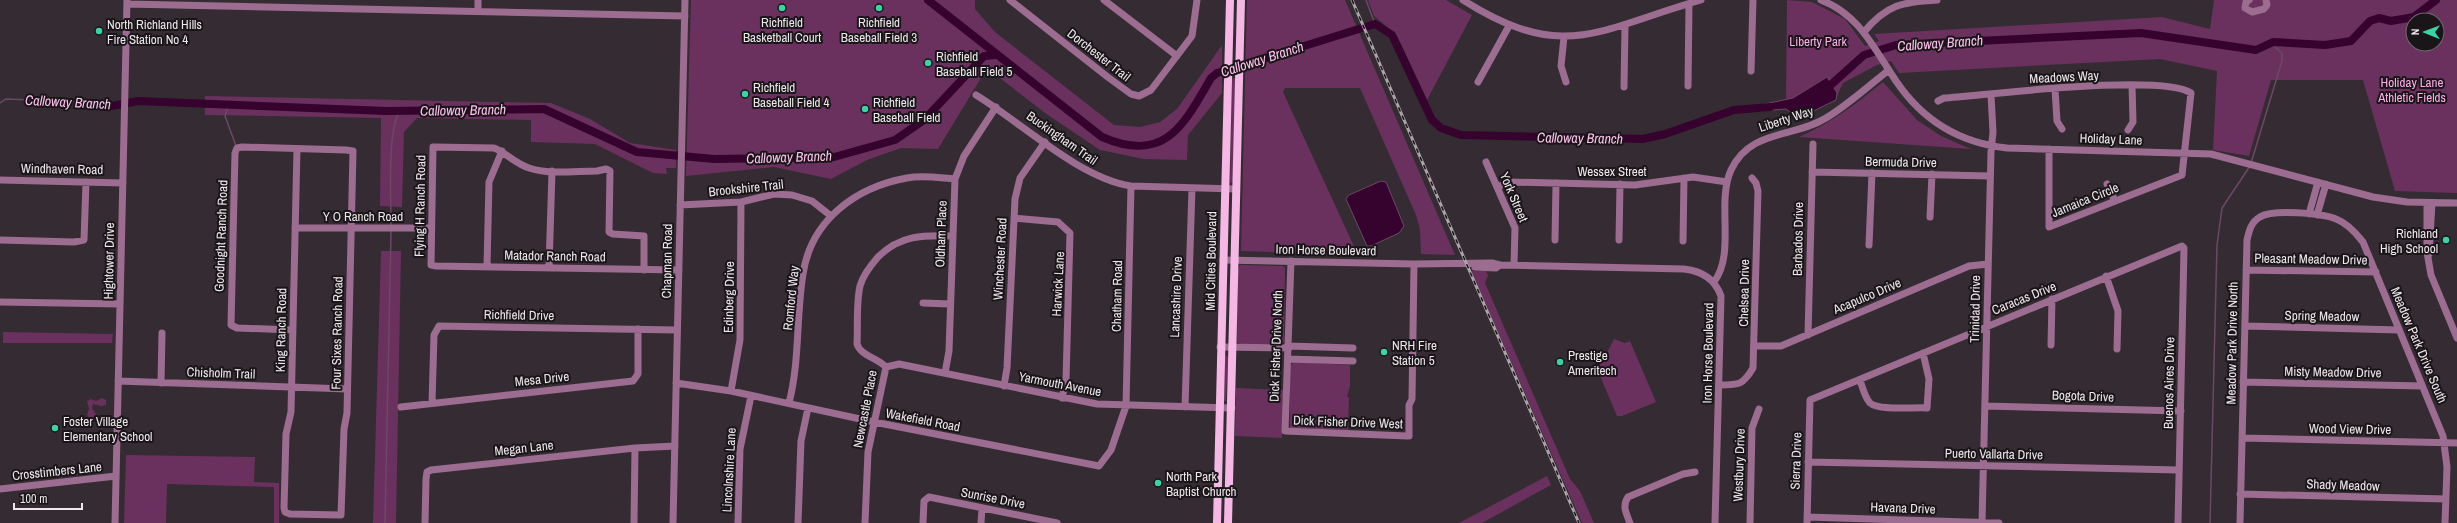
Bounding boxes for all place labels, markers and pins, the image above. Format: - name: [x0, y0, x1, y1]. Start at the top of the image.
- marker: Richfield Basketball Court: [777, 3, 787, 13]
- marker: Richfield Baseball Field 3: [874, 3, 884, 13]
- place label: Richfield Basketball Court: [743, 14, 821, 46]
- place label: Richfield Baseball Field 3: [841, 14, 917, 46]
- place label: North Richland Hills Fire Station No 4: [107, 16, 202, 48]
- marker: North Richland Hills Fire Station No 4: [94, 26, 104, 36]
- place label: Richfield Baseball Field 5: [936, 48, 1013, 80]
- marker: Richfield Baseball Field 5: [923, 58, 933, 68]
- place label: Richfield Baseball Field 4: [753, 79, 830, 111]
- marker: Richfield Baseball Field 4: [740, 89, 750, 99]
- place label: Richfield Baseball Field: [873, 94, 941, 126]
- marker: Richfield Baseball Field: [860, 104, 870, 114]
- place label: Richland High School: [2380, 225, 2438, 257]
- marker: Richland High School: [2441, 235, 2451, 245]
- place label: NRH Fire Station 5: [1392, 337, 1437, 369]
- marker: NRH Fire Station 5: [1379, 347, 1389, 357]
- place label: Prestige Ameritech: [1567, 347, 1617, 379]
- marker: Prestige Ameritech: [1555, 357, 1565, 367]
- place label: Foster Village Elementary School: [63, 413, 152, 445]
- marker: Foster Village Elementary School: [50, 423, 60, 433]
- place label: North Park Baptist Church: [1166, 468, 1237, 500]
- marker: North Park Baptist Church: [1153, 478, 1163, 488]

